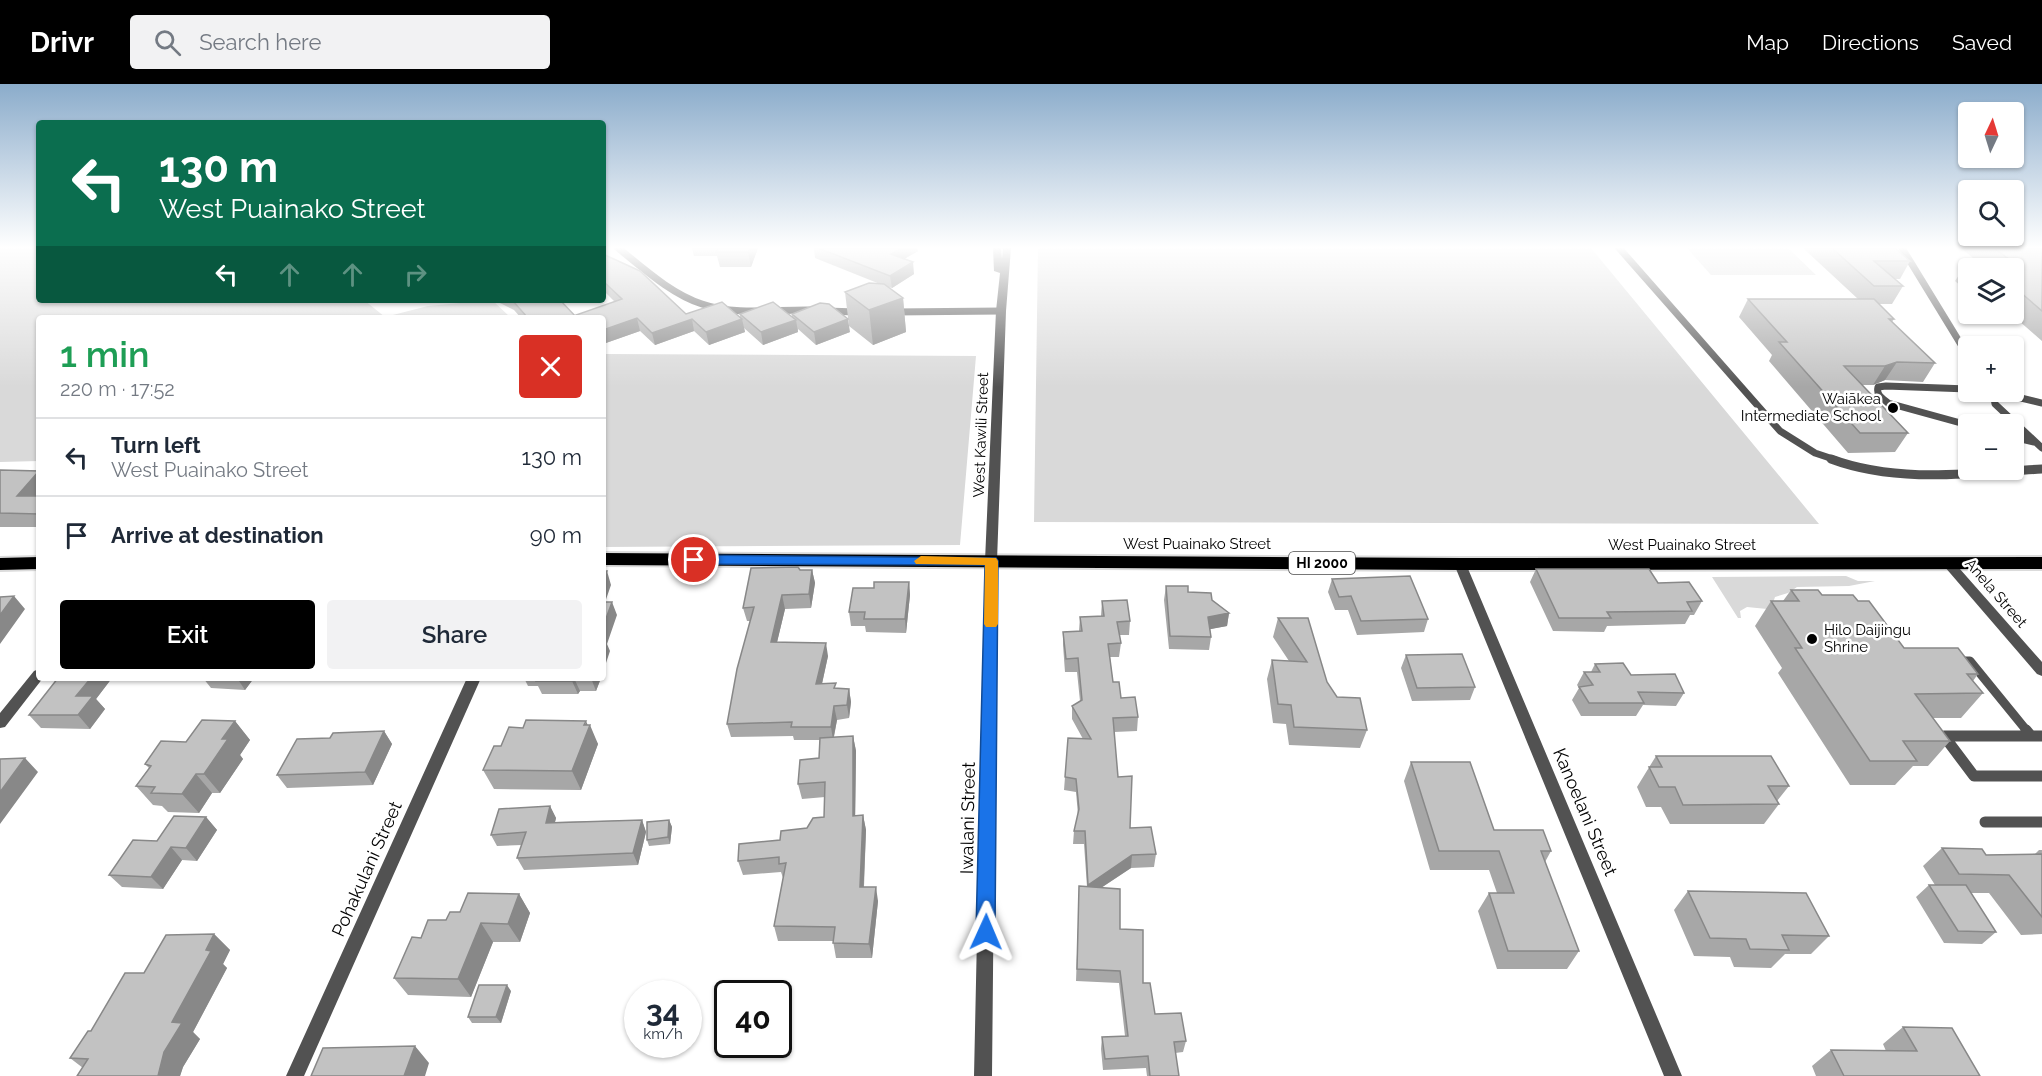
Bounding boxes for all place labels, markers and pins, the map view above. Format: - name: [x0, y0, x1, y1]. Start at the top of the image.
- place label: Waiākea Intermediate School: [1741, 390, 1882, 425]
- marker: Waiākea Intermediate School: [1886, 401, 1900, 415]
- pin: [668, 534, 719, 585]
- place label: Hilo Daijingu Shrine: [1824, 621, 1911, 656]
- marker: Hilo Daijingu Shrine: [1805, 632, 1819, 646]

